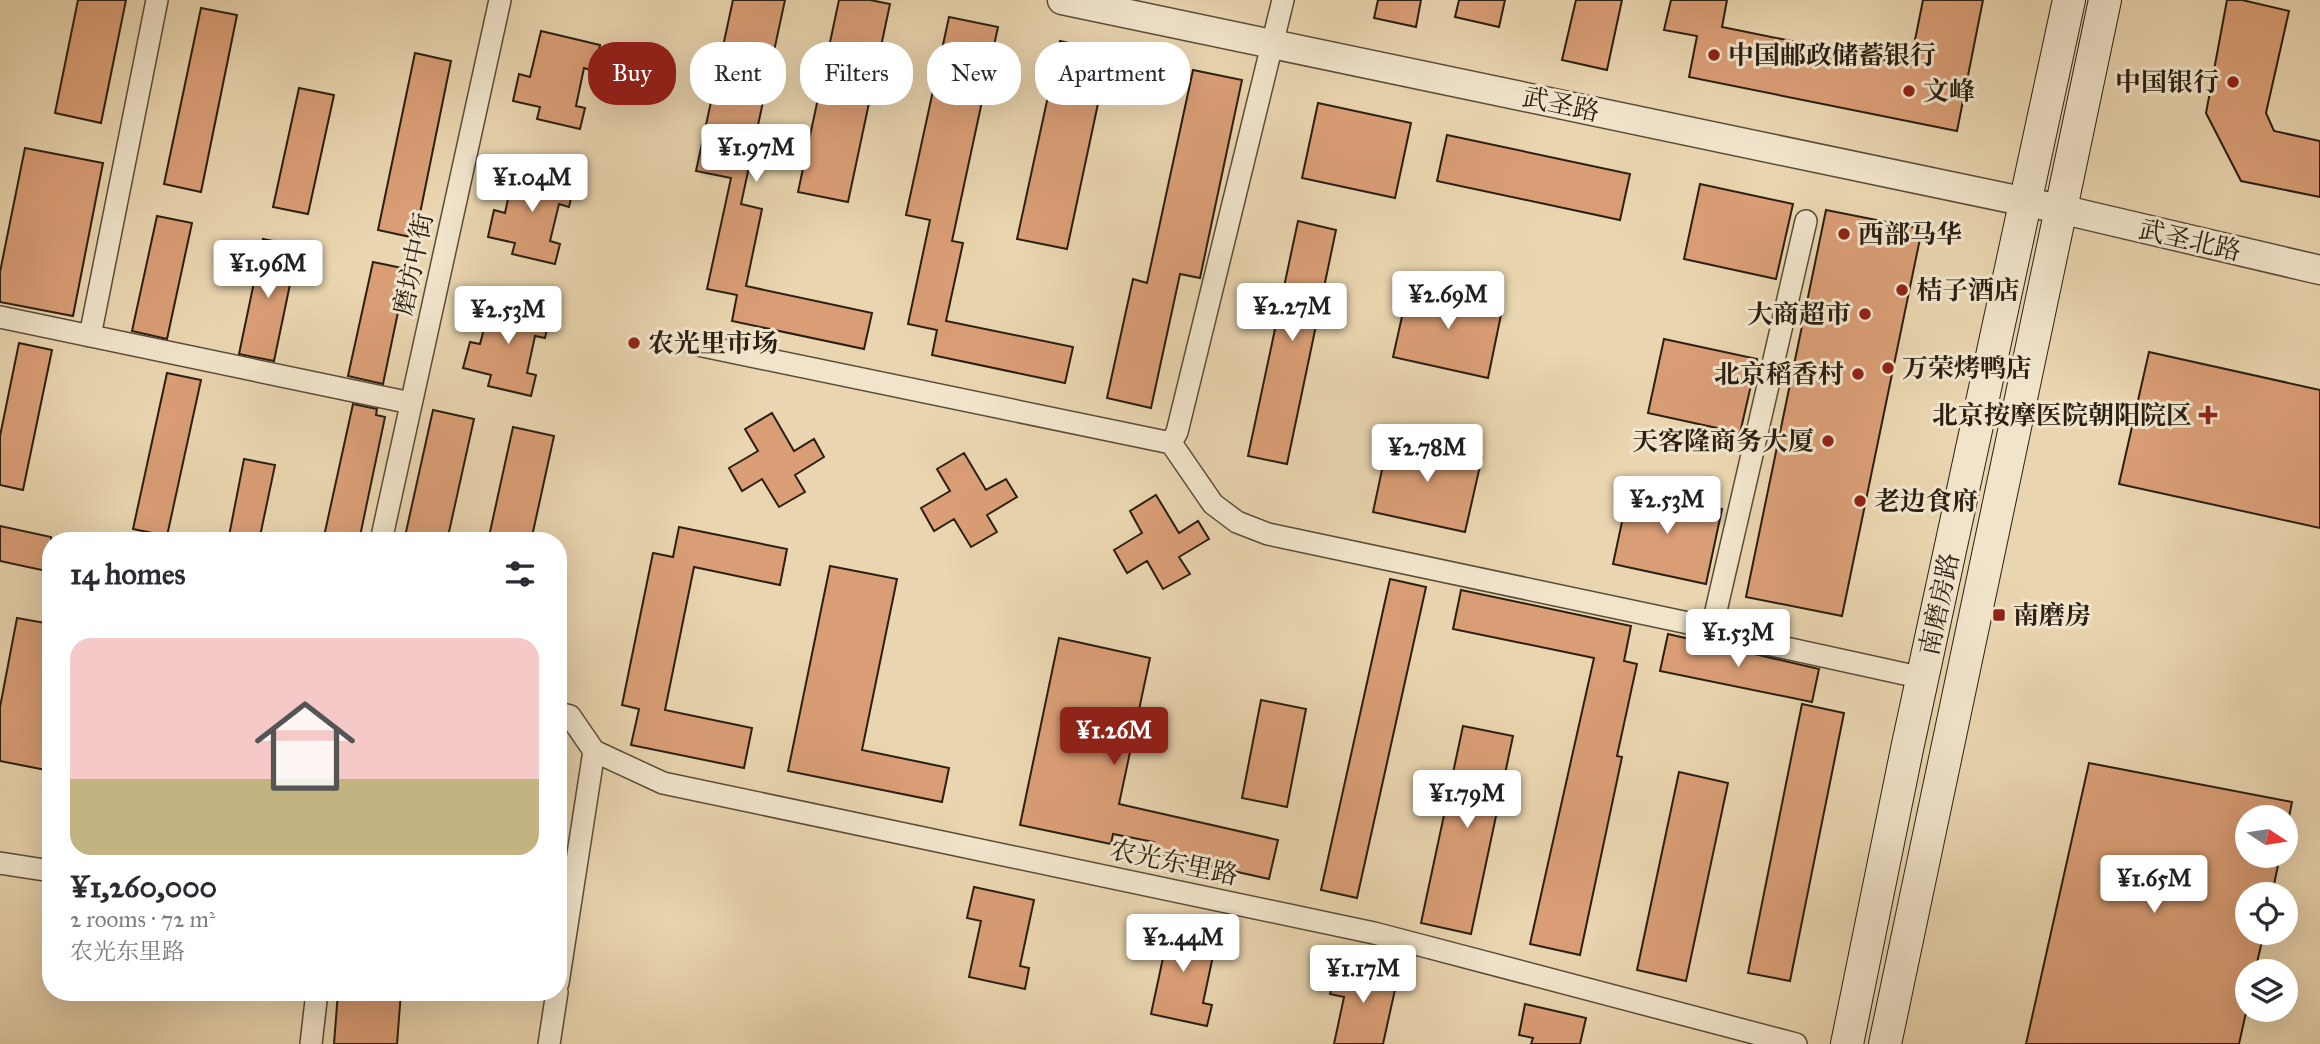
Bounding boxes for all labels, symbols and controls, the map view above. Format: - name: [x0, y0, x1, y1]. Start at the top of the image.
- place label: 中国邮政储蓄银行: [1728, 39, 1936, 71]
- chip: Buy: [588, 42, 676, 105]
- chip: Rent: [690, 42, 786, 105]
- chip: Filters: [800, 42, 913, 105]
- chip: New: [927, 42, 1021, 105]
- chip: Apartment: [1035, 42, 1190, 105]
- marker: 中国邮政储蓄银行: [1706, 47, 1722, 63]
- place label: 中国银行: [2115, 66, 2219, 98]
- marker: 中国银行: [2225, 74, 2241, 90]
- place label: 文峰: [1923, 75, 1975, 107]
- street label: 武圣路: [1520, 80, 1602, 128]
- marker: 文峰: [1901, 83, 1917, 99]
- pin: ¥1.97M: [699, 124, 813, 184]
- text: ¥1.97M: [717, 133, 795, 161]
- pin: ¥1.04M: [475, 154, 589, 214]
- text: ¥1.04M: [493, 163, 571, 191]
- street label: 磨坊中街: [387, 210, 439, 318]
- street label: 武圣北路: [2136, 213, 2244, 267]
- place label: 西部马华: [1858, 218, 1962, 250]
- marker: 西部马华: [1836, 226, 1852, 242]
- pin: ¥1.96M: [211, 240, 325, 300]
- text: ¥1.96M: [230, 249, 306, 277]
- pin: ¥2.69M: [1391, 272, 1505, 331]
- place label: 桔子酒店: [1916, 274, 2020, 306]
- text: ¥2.69M: [1408, 280, 1488, 308]
- marker: 桔子酒店: [1894, 282, 1910, 298]
- pin: ¥2.27M: [1235, 284, 1349, 343]
- pin: ¥2.53M: [451, 286, 565, 346]
- text: ¥2.27M: [1253, 292, 1331, 320]
- text: ¥2.53M: [471, 295, 545, 323]
- place label: 大商超市: [1747, 298, 1851, 330]
- marker: 大商超市: [1857, 306, 1873, 322]
- place label: 农光里市场: [648, 327, 778, 359]
- marker: 农光里市场: [626, 335, 642, 351]
- place label: 万荣烤鸭店: [1902, 352, 2032, 384]
- place label: 北京稻香村: [1714, 358, 1844, 390]
- marker: 万荣烤鸭店: [1880, 360, 1896, 376]
- marker: 北京稻香村: [1850, 366, 1866, 382]
- place label: 北京按摩医院朝阳院区: [1932, 399, 2192, 431]
- marker: 北京按摩医院朝阳院区: [2198, 405, 2218, 425]
- pin: ¥2.78M: [1370, 424, 1484, 484]
- place label: 天客隆商务大厦: [1632, 425, 1814, 457]
- text: ¥2.78M: [1388, 433, 1466, 461]
- marker: 天客隆商务大厦: [1820, 433, 1836, 449]
- pin: ¥2.53M: [1610, 476, 1724, 536]
- text: ¥2.53M: [1630, 485, 1704, 513]
- place label: 老边食府: [1874, 485, 1978, 517]
- marker: 老边食府: [1852, 493, 1868, 509]
- street label: 南磨房路: [1913, 550, 1965, 658]
- icon: filters: [501, 555, 539, 593]
- text: 14 homes: [70, 556, 185, 592]
- place label: 南磨房: [2013, 599, 2091, 631]
- marker: 南磨房: [1991, 607, 2007, 623]
- pin: ¥1.53M: [1681, 610, 1795, 669]
- text: ¥1.53M: [1702, 618, 1774, 646]
- icon: home: [242, 683, 368, 809]
- pin: ¥1.26M: [1057, 708, 1171, 767]
- text: ¥1.26M: [1076, 716, 1152, 744]
- pin: ¥1.79M: [1410, 770, 1524, 830]
- text: ¥1.79M: [1429, 779, 1505, 807]
- north arrow: [2235, 805, 2298, 868]
- map controls: [2235, 805, 2298, 1022]
- street label: 农光东里路: [1107, 833, 1241, 891]
- pin: ¥1.65M: [2097, 856, 2211, 915]
- text: ¥1.65M: [2116, 864, 2192, 892]
- text: ¥1,260,000: [70, 869, 217, 905]
- button: locate: [2235, 882, 2298, 945]
- text: 2 rooms · 72 m²: [70, 905, 215, 933]
- pin: ¥2.44M: [1126, 914, 1240, 974]
- text: ¥2.44M: [1142, 923, 1224, 951]
- text: 农光东里路: [70, 937, 185, 965]
- pin: ¥1.17M: [1306, 946, 1420, 1005]
- text: ¥1.17M: [1326, 954, 1400, 982]
- button: layers: [2235, 959, 2298, 1022]

